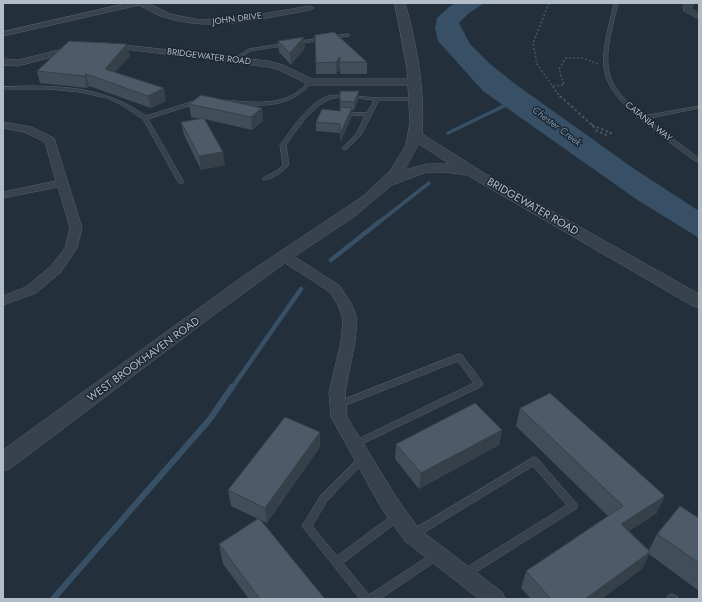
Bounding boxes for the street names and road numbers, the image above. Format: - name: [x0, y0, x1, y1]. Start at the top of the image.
- street label: JOHN DRIVE: [211, 9, 262, 28]
- street label: BRIDGEWATER ROAD: [166, 44, 252, 68]
- street label: CATANIA WAY: [623, 98, 675, 144]
- street label: BRIDGEWATER ROAD: [484, 173, 582, 239]
- street label: WEST BROOKHAVEN ROAD: [83, 312, 203, 405]

